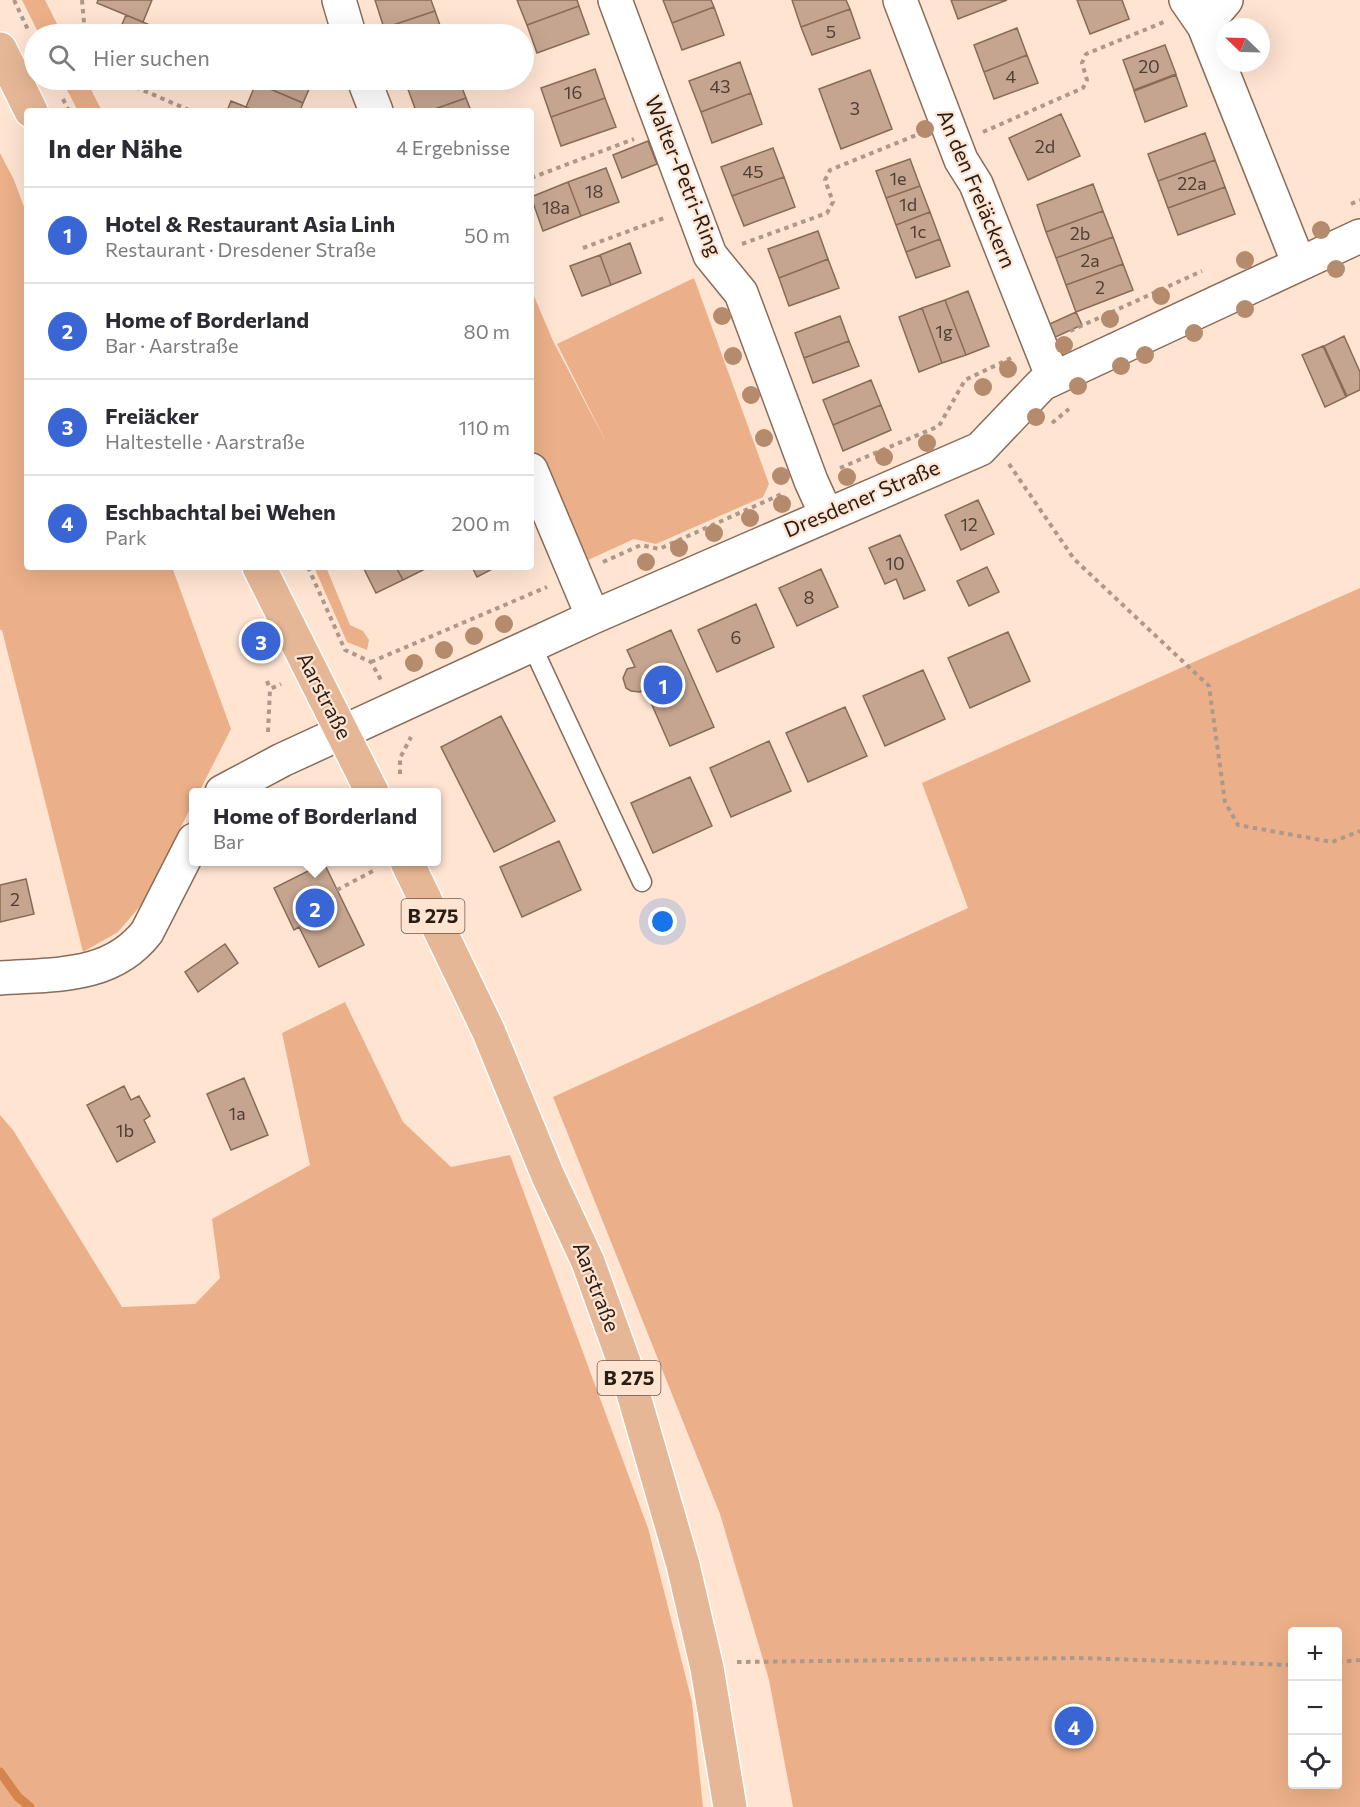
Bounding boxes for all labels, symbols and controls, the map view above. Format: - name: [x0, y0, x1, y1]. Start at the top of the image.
- north arrow: [1216, 18, 1270, 72]
- house number: 5: [826, 20, 836, 42]
- search box: [24, 24, 534, 90]
- icon: search: [45, 41, 78, 74]
- text: Hier suchen: [93, 44, 210, 71]
- house number: 20: [1138, 55, 1160, 77]
- house number: 4: [1006, 65, 1017, 87]
- house number: 43: [709, 75, 731, 97]
- house number: 16: [564, 81, 582, 103]
- street label: Walter-Petri-Ring: [641, 91, 728, 260]
- house number: 3: [850, 97, 860, 119]
- street label: An den Freiäckern: [933, 105, 1022, 271]
- text: In der Nähe: [48, 132, 183, 163]
- text: 4 Ergebnisse: [396, 135, 510, 159]
- house number: 2d: [1035, 135, 1055, 157]
- house number: 45: [742, 160, 764, 182]
- house number: 1e: [889, 167, 907, 189]
- house number: 22a: [1177, 172, 1207, 194]
- house number: 18: [585, 180, 603, 202]
- house number: 1d: [899, 193, 917, 215]
- house number: 18a: [542, 196, 570, 218]
- text: Hotel & Restaurant Asia Linh: [105, 210, 395, 237]
- house number: 1c: [910, 220, 926, 242]
- house number: 2b: [1070, 222, 1090, 244]
- text: 1: [63, 223, 72, 247]
- text: 50 m: [464, 223, 510, 247]
- text: Restaurant · Dresdener Straße: [105, 237, 376, 261]
- house number: 2a: [1080, 249, 1100, 271]
- house number: 2: [1095, 276, 1105, 298]
- text: Home of Borderland: [105, 306, 309, 333]
- text: 2: [62, 319, 73, 343]
- text: 80 m: [464, 319, 510, 343]
- house number: 1g: [935, 320, 953, 342]
- text: Bar · Aarstraße: [105, 333, 239, 357]
- text: Freiäcker: [105, 402, 199, 429]
- text: 3: [62, 415, 73, 439]
- text: 110 m: [459, 415, 510, 439]
- text: Haltestelle · Aarstraße: [105, 429, 305, 453]
- street label: Dresdener Straße: [780, 454, 943, 542]
- text: Eschbachtal bei Wehen: [105, 498, 336, 525]
- text: 4: [61, 511, 74, 535]
- text: 200 m: [452, 511, 510, 535]
- house number: 12: [960, 513, 978, 535]
- text: Park: [105, 525, 147, 549]
- house number: 10: [885, 552, 905, 574]
- house number: 8: [804, 586, 815, 608]
- pin: 3: [242, 618, 280, 664]
- house number: 6: [731, 626, 741, 648]
- street label: Aarstraße: [293, 648, 358, 743]
- pin: 1: [644, 662, 682, 708]
- popup: [189, 788, 441, 866]
- text: Home of Borderland: [213, 802, 417, 829]
- text: Bar: [213, 829, 244, 853]
- pin: 2: [296, 886, 334, 930]
- house number: 2: [10, 888, 20, 910]
- road number: B 275: [402, 899, 464, 933]
- your location: [648, 907, 677, 936]
- house number: 1a: [228, 1102, 246, 1124]
- house number: 1b: [116, 1119, 134, 1141]
- street label: Aarstraße: [569, 1238, 626, 1335]
- road number: B 275: [598, 1361, 660, 1395]
- map controls: [1288, 1627, 1342, 1789]
- button: +: [1288, 1627, 1342, 1681]
- button: −: [1288, 1681, 1342, 1735]
- pin: 4: [1054, 1704, 1094, 1748]
- button: locate: [1288, 1735, 1342, 1789]

